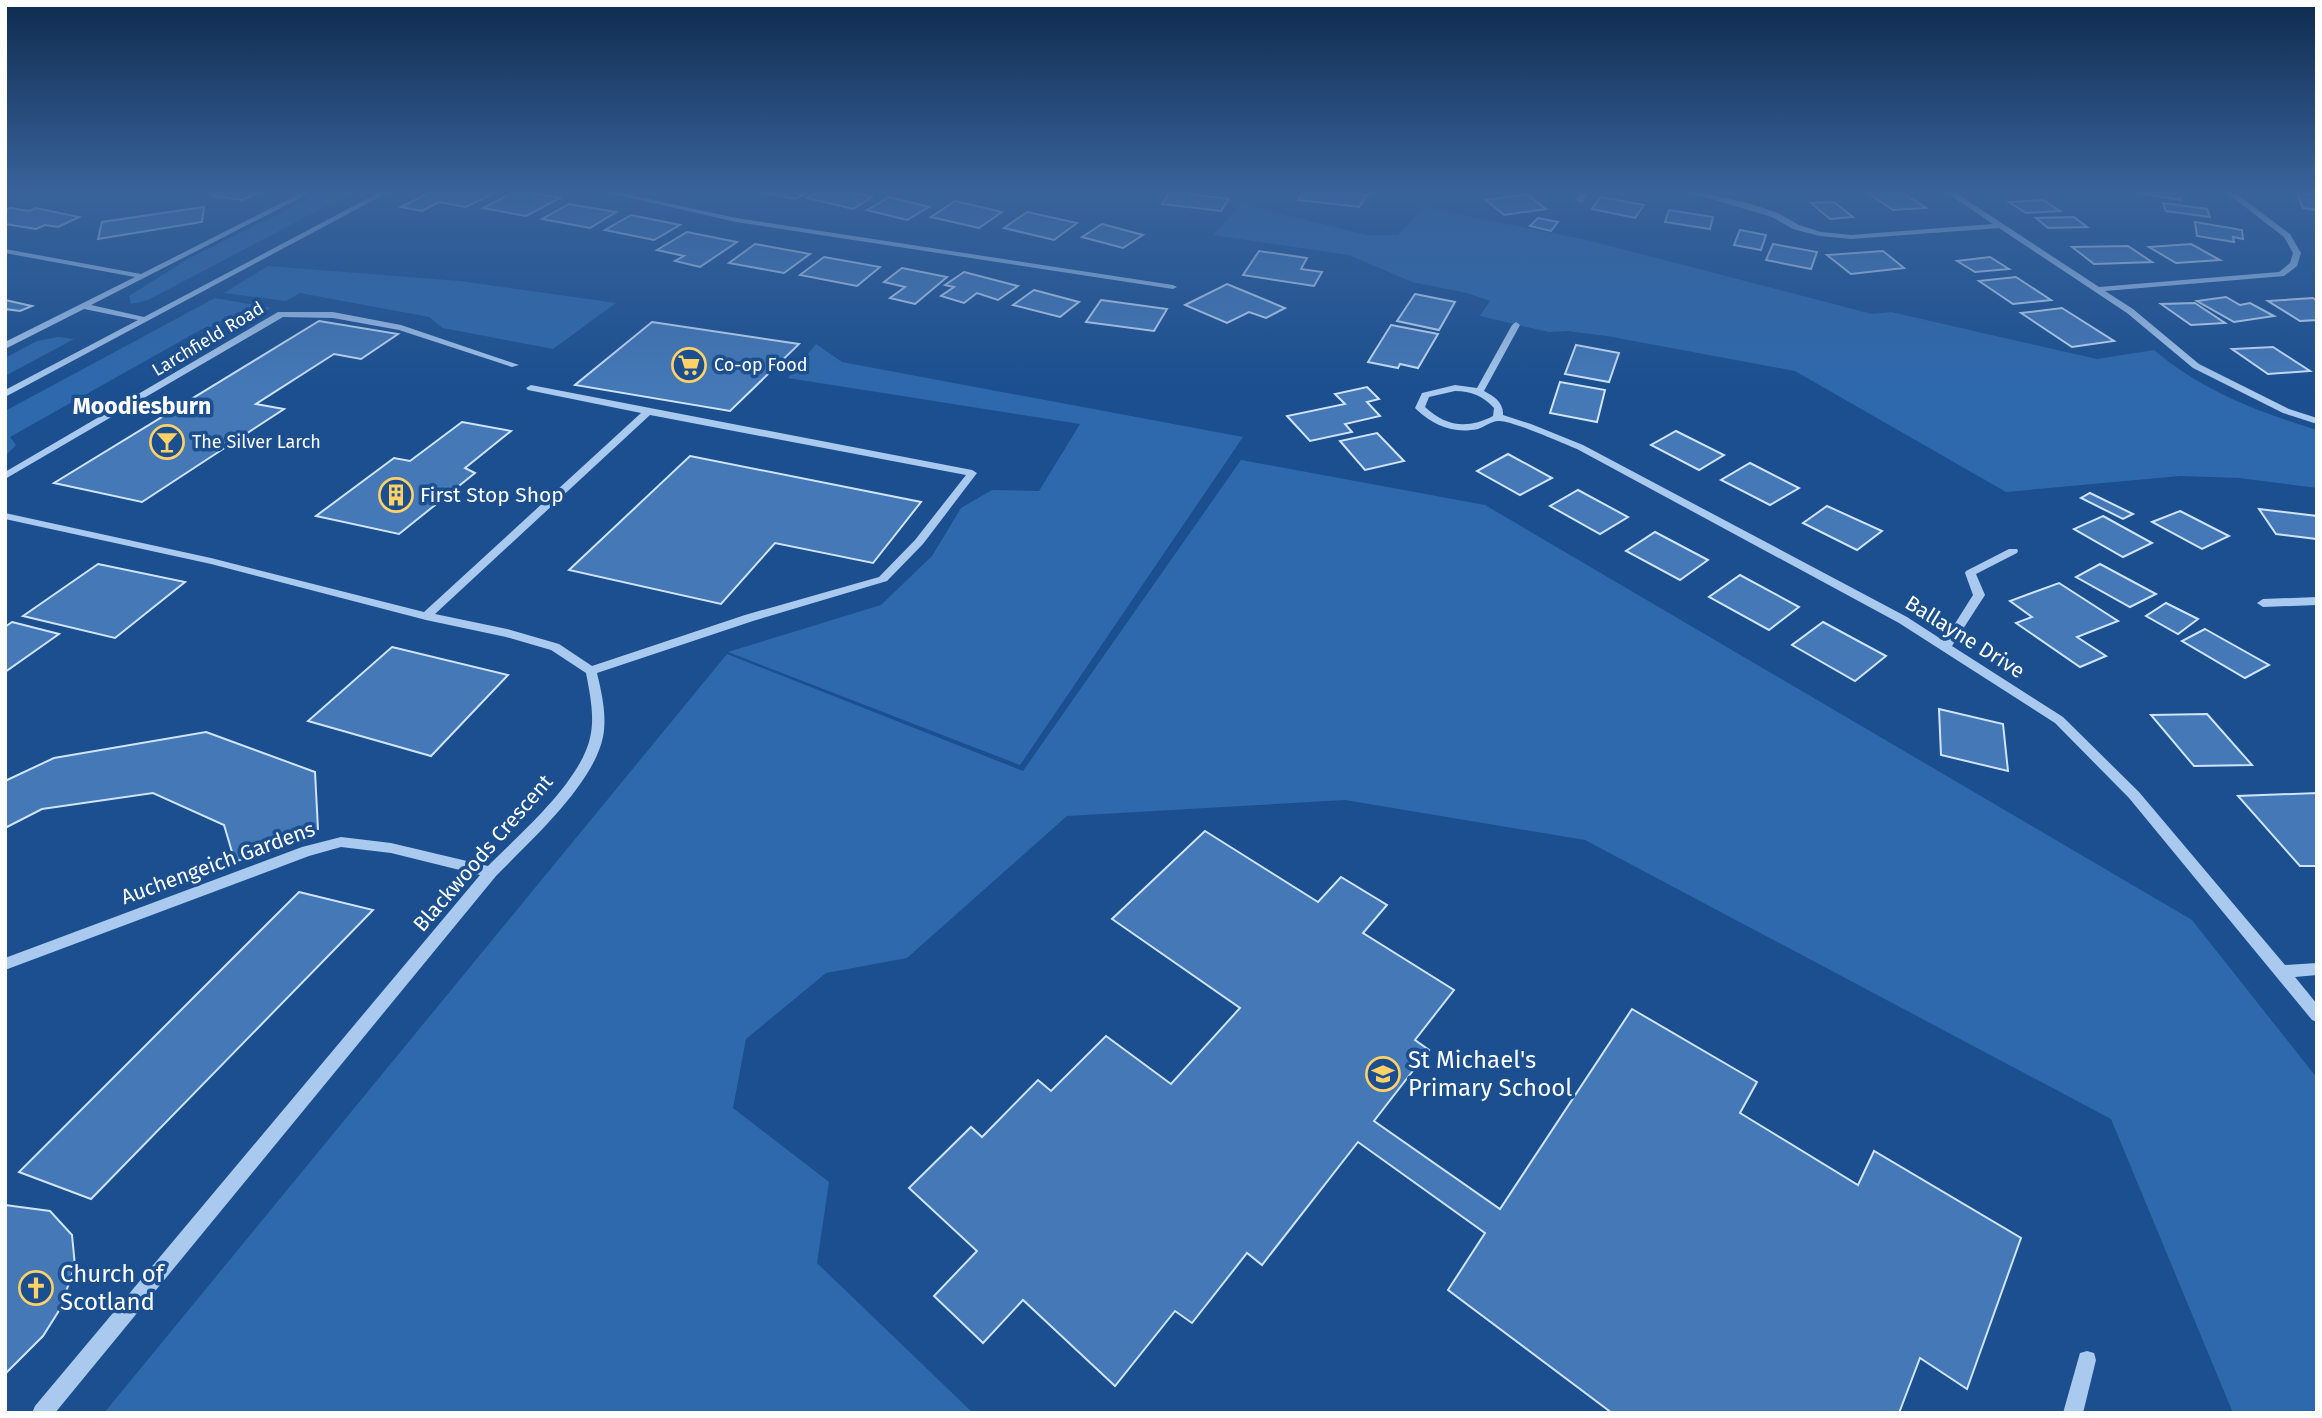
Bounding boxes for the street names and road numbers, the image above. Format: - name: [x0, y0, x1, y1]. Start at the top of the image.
- street label: Larchfield Road: [148, 297, 268, 381]
- street label: Ballayne Drive: [1900, 590, 2030, 684]
- street label: Blackwoods Crescent: [408, 769, 559, 937]
- street label: Auchengeich Gardens: [117, 816, 319, 910]

